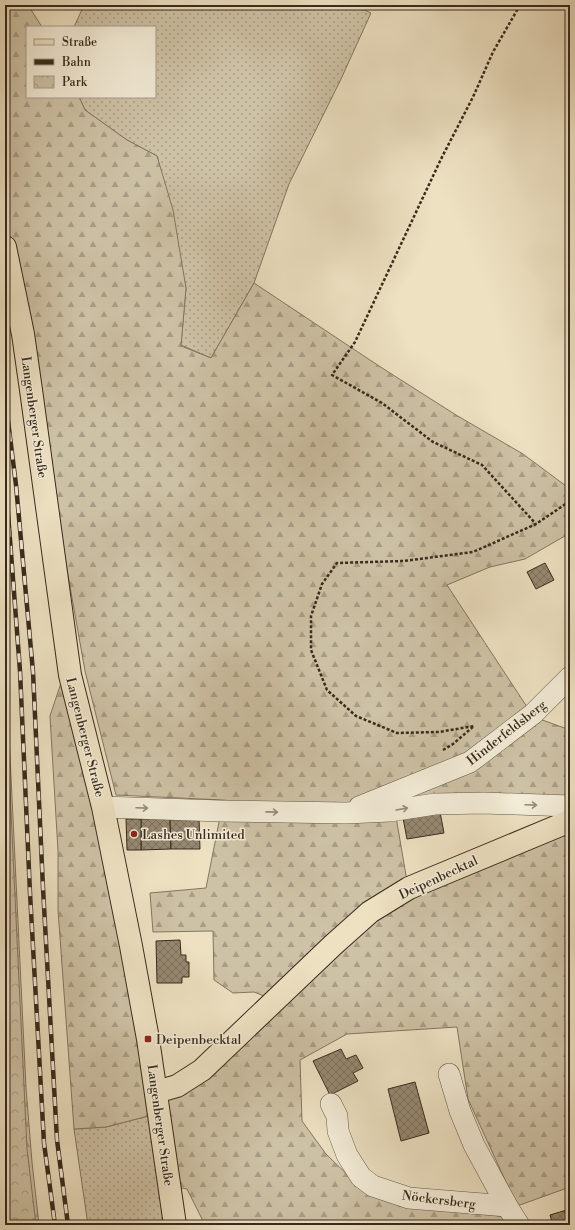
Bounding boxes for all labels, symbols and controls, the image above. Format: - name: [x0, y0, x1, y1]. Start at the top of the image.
- legend: [26, 26, 156, 98]
- text: Straße: [62, 35, 97, 50]
- text: Bahn: [61, 55, 91, 70]
- text: Park: [62, 75, 88, 90]
- street label: Langenberger Straße: [18, 355, 51, 479]
- street label: Langenberger Straße: [62, 676, 108, 799]
- street label: Hinderfeldsberg: [464, 697, 550, 769]
- one-way arrow: [524, 801, 537, 808]
- one-way arrow: [135, 805, 148, 812]
- one-way arrow: [395, 805, 408, 813]
- one-way arrow: [265, 808, 278, 816]
- place label: Lashes Unlimited: [142, 827, 245, 843]
- marker: Lashes Unlimited: [129, 829, 139, 839]
- street label: Deipenbecktal: [396, 853, 481, 903]
- place label: Deipenbecktal: [156, 1032, 241, 1048]
- marker: Deipenbecktal: [143, 1034, 153, 1044]
- street label: Langenberger Straße: [144, 1063, 177, 1187]
- street label: Nöckersberg: [401, 1188, 477, 1212]

